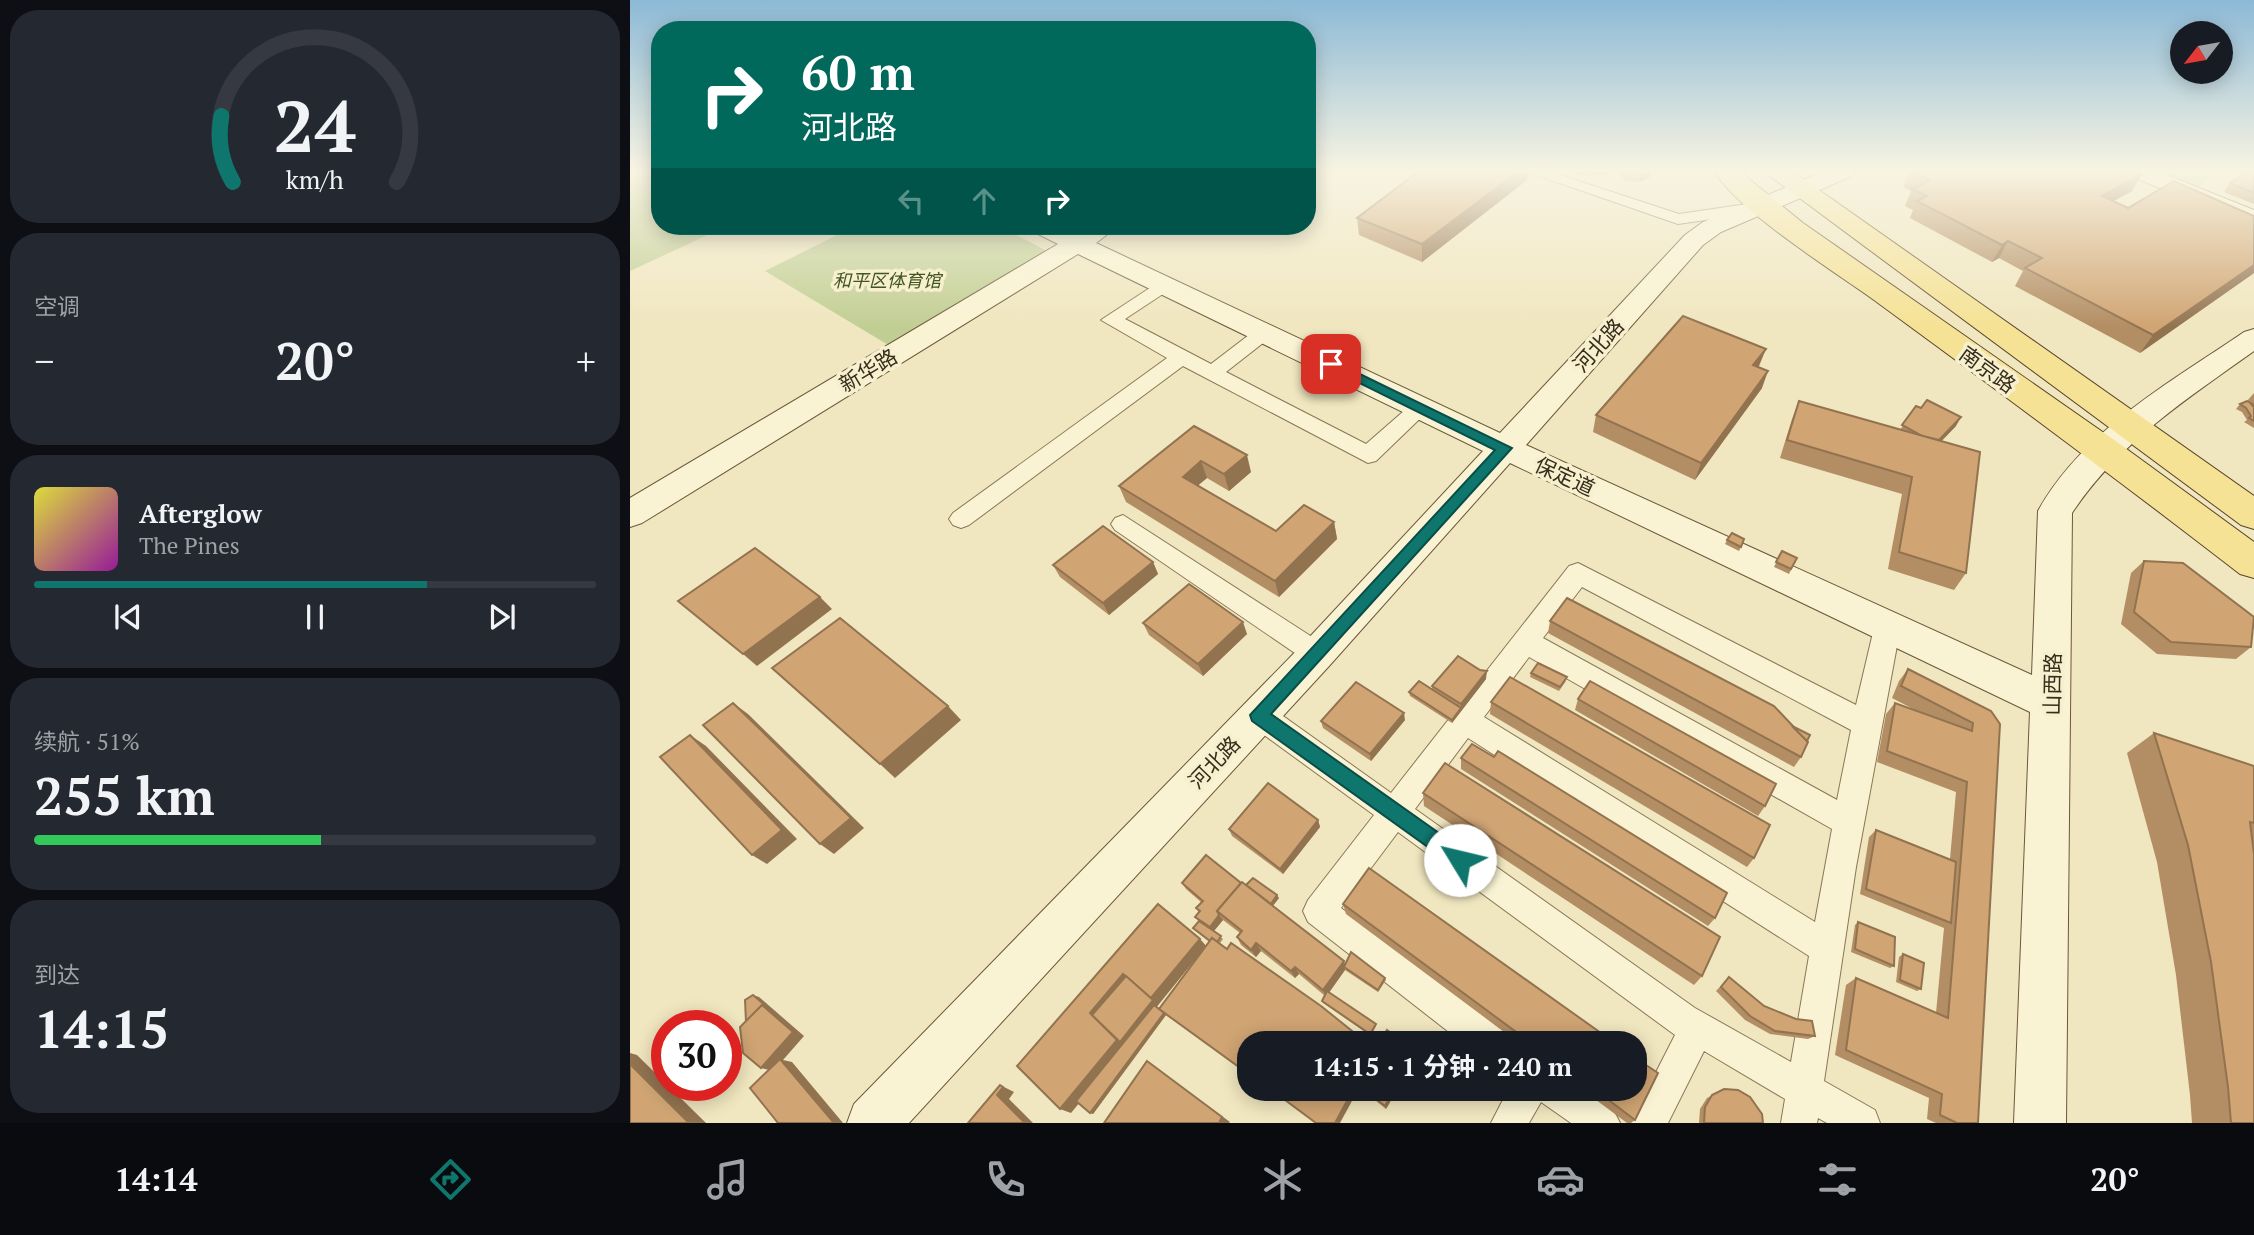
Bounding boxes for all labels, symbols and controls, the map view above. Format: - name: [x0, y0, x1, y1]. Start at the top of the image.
- north arrow: [2170, 21, 2233, 84]
- map controls: [2170, 21, 2233, 84]
- text: 60 m: [801, 39, 915, 104]
- icon: right: [686, 49, 777, 140]
- text: 24: [274, 77, 356, 174]
- text: 河北路: [801, 106, 897, 148]
- text: km/h: [286, 163, 344, 196]
- icon: left: [892, 182, 930, 220]
- icon: ahead: [965, 182, 1003, 220]
- icon: right: [1038, 182, 1076, 220]
- park label: 和平区体育馆: [833, 268, 944, 292]
- text: 空调: [34, 291, 80, 322]
- street label: 河北路: [1567, 312, 1629, 378]
- text: 20°: [275, 326, 355, 395]
- pin: [1301, 334, 1361, 394]
- text: −: [34, 336, 54, 386]
- text: +: [576, 336, 596, 386]
- street label: 南京路: [1954, 339, 2022, 399]
- street label: 新华路: [834, 342, 902, 398]
- icon: arrive: [1312, 345, 1350, 383]
- street label: 保定道: [1531, 450, 1599, 502]
- text: Afterglow: [139, 496, 262, 530]
- text: The Pines: [139, 530, 240, 561]
- icon: previous: [109, 598, 147, 636]
- icon: pause: [296, 598, 334, 636]
- icon: next: [483, 598, 521, 636]
- street label: 山西路: [2037, 652, 2067, 716]
- text: 续航 · 51%: [34, 726, 140, 757]
- street label: 河北路: [1182, 730, 1246, 794]
- text: 255 km: [34, 761, 215, 830]
- position arrow: [1423, 823, 1497, 897]
- text: 到达: [34, 959, 80, 990]
- text: 14:15: [34, 994, 169, 1063]
- speed limit sign: 30: [651, 1010, 742, 1101]
- text: 14:15 · 1 分钟 · 240 m: [1312, 1049, 1572, 1083]
- icon: directions: [426, 1155, 475, 1204]
- icon: music: [703, 1155, 752, 1204]
- icon: phone: [981, 1155, 1030, 1204]
- icon: climate: [1258, 1155, 1307, 1204]
- icon: car: [1536, 1155, 1585, 1204]
- icon: filters: [1813, 1155, 1862, 1204]
- text: 14:14: [114, 1158, 198, 1200]
- text: 20°: [2090, 1158, 2140, 1200]

